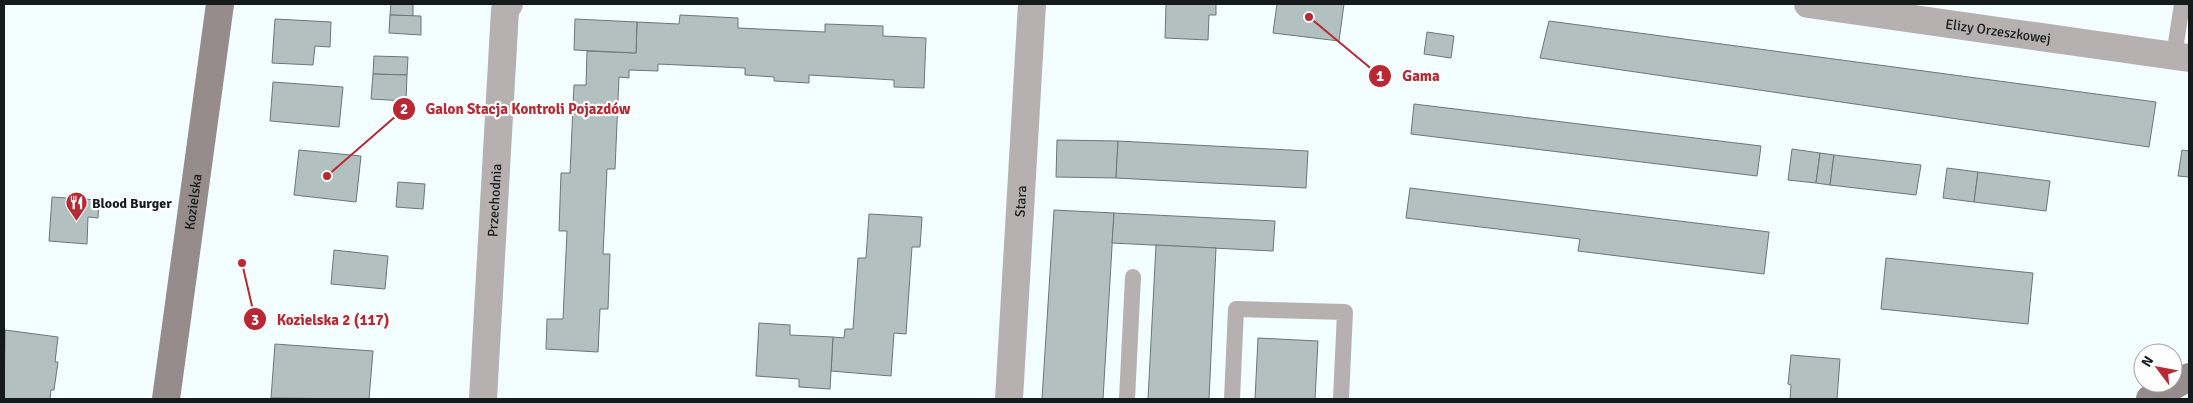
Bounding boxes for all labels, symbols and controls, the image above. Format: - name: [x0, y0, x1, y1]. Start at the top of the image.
- street label: Elizy Orzeszkowej: [1944, 16, 2052, 47]
- callout: Gama: [1368, 61, 1450, 91]
- text: 1: [1376, 67, 1384, 85]
- text: Gama: [1402, 67, 1440, 85]
- callout: Galon Stacja Kontroli Pojazdów: [391, 94, 641, 124]
- text: 2: [400, 100, 408, 118]
- text: Galon Stacja Kontroli Pojazdów: [426, 100, 631, 118]
- street label: Przechodnia: [484, 163, 505, 238]
- street label: Kozielska: [181, 173, 206, 231]
- street label: Stara: [1012, 185, 1030, 218]
- restaurant icon: Blood Burger: [64, 191, 88, 222]
- place label: Blood Burger: [92, 195, 172, 212]
- callout: Kozielska 2 (117): [242, 304, 400, 334]
- text: 3: [251, 311, 259, 329]
- text: Kozielska 2 (117): [277, 311, 389, 329]
- north arrow: [2133, 343, 2183, 393]
- text: N: [2138, 353, 2157, 370]

